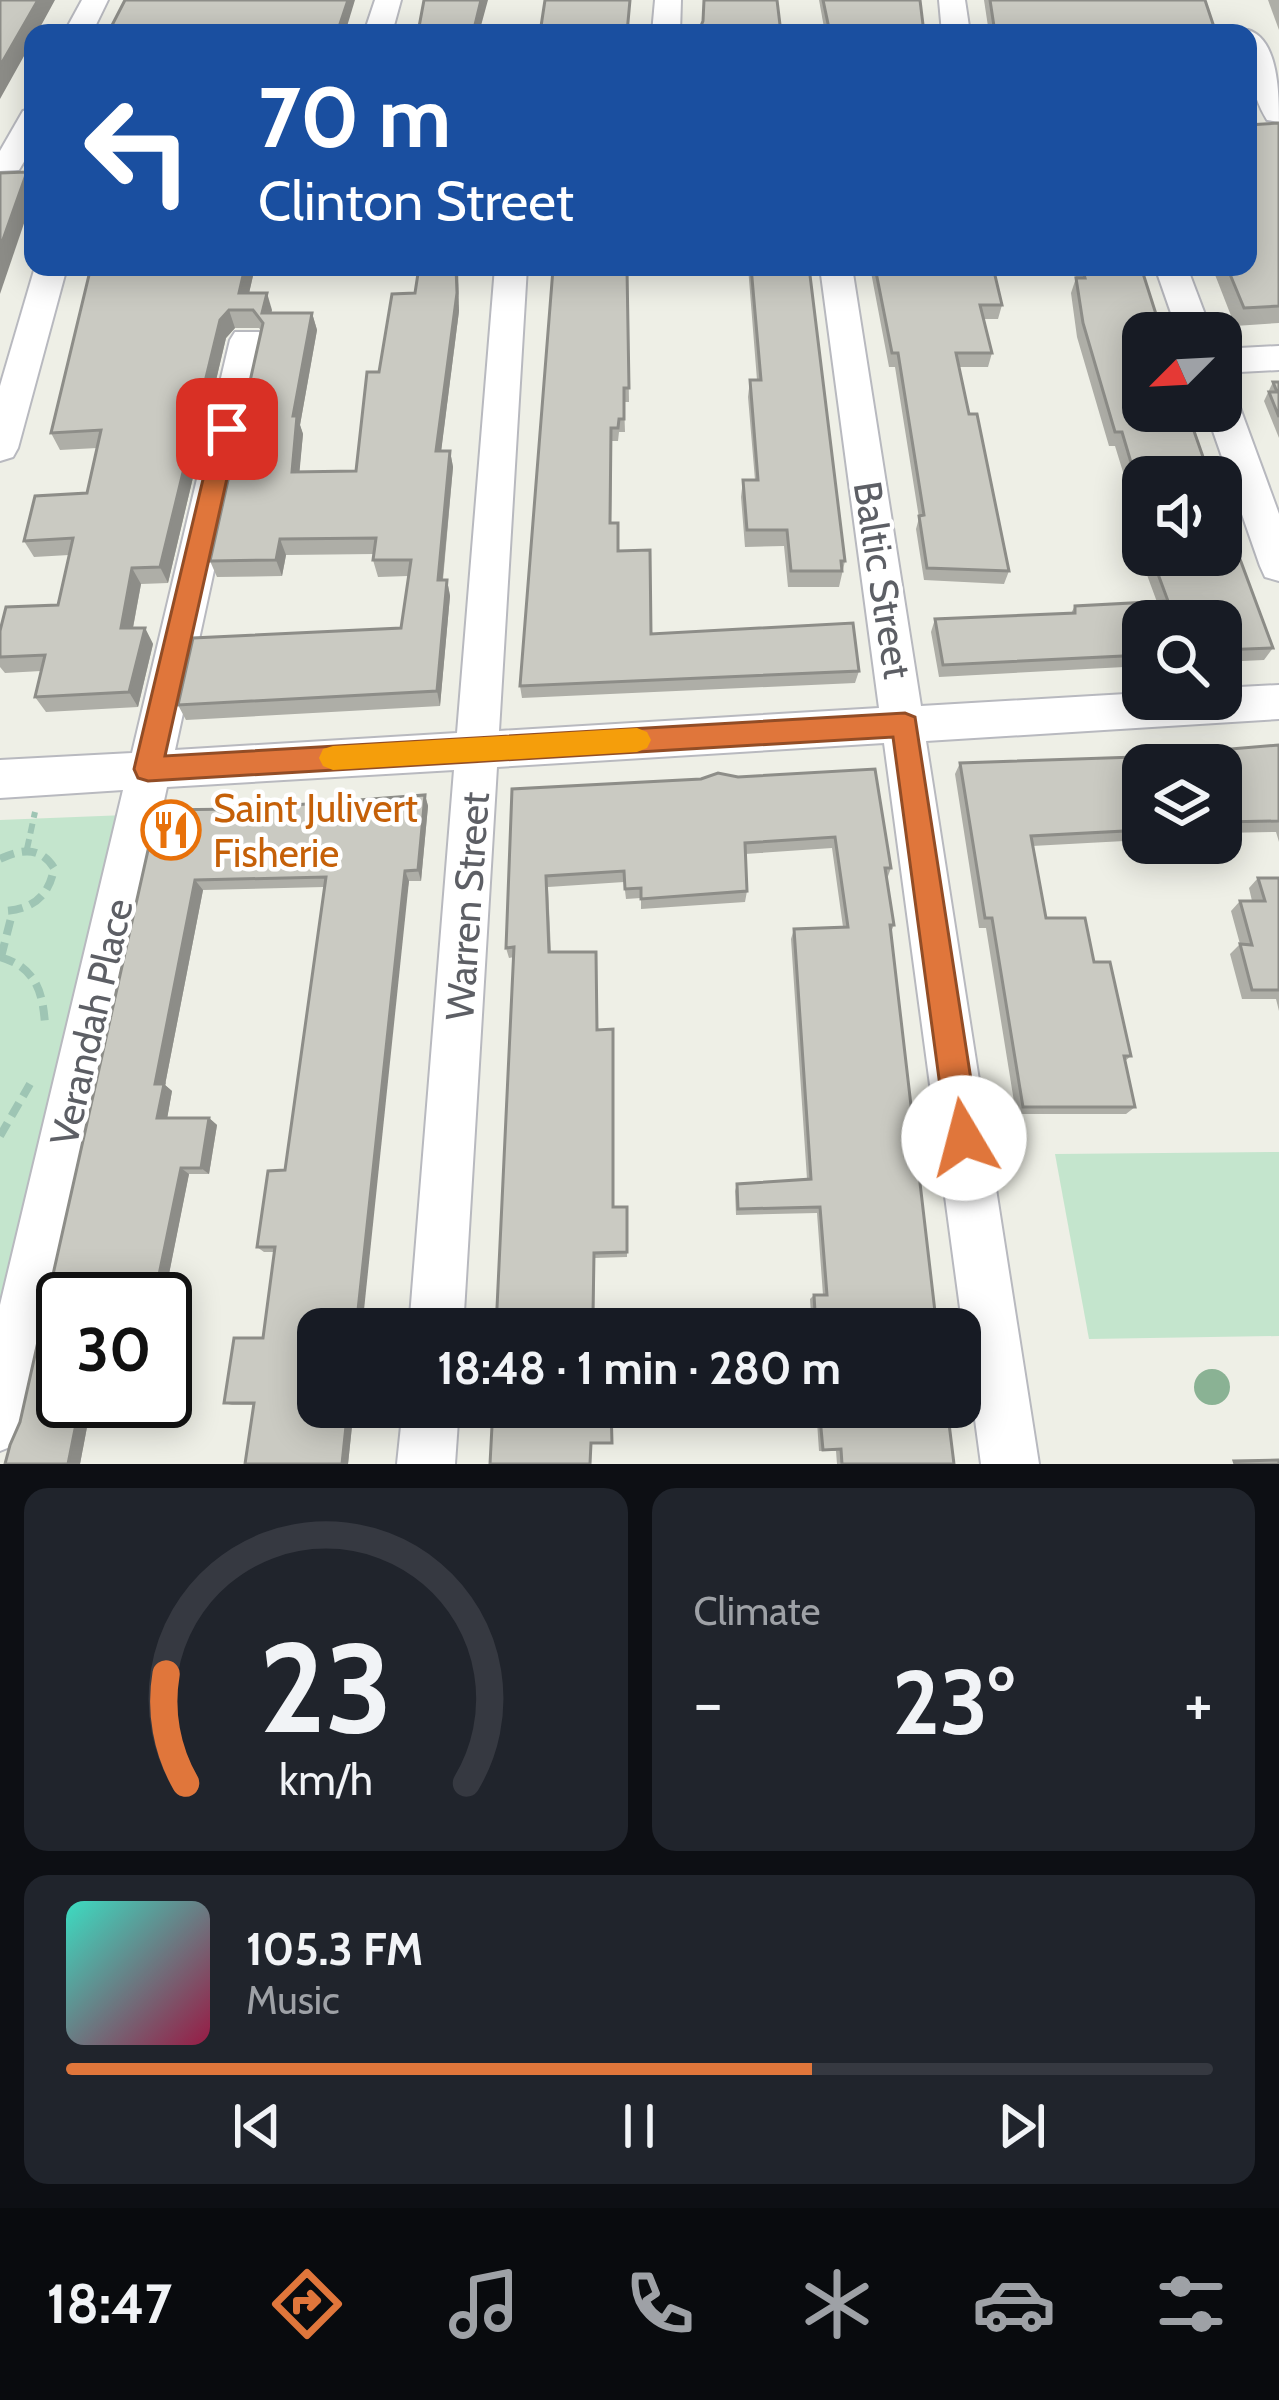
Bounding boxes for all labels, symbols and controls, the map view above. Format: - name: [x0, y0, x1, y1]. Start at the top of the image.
- text: 70 m: [258, 66, 451, 168]
- icon: left: [60, 72, 216, 228]
- text: Clinton Street: [258, 168, 574, 234]
- north arrow: [1122, 312, 1242, 432]
- map controls: [1122, 312, 1242, 864]
- pin: [176, 378, 278, 480]
- icon: arrive: [194, 396, 260, 462]
- button: sound: [1122, 456, 1242, 576]
- street label: Baltic Street: [844, 478, 922, 682]
- button: search: [1122, 600, 1242, 720]
- button: layers: [1122, 744, 1242, 864]
- place label: Saint Julivert Fisherie: [213, 784, 418, 877]
- street label: Warren Street: [435, 790, 499, 1022]
- restaurant icon: Saint Julivert Fisherie: [140, 799, 202, 861]
- street label: Verandah Place: [39, 894, 143, 1150]
- position arrow: [901, 1075, 1027, 1201]
- speed limit sign: 30: [36, 1272, 192, 1428]
- text: 18:48 · 1 min · 280 m: [437, 1341, 841, 1395]
- text: Climate: [694, 1587, 820, 1635]
- text: 23: [259, 1612, 392, 1763]
- text: 23°: [892, 1647, 1014, 1757]
- text: −: [694, 1662, 723, 1743]
- text: +: [1184, 1662, 1213, 1743]
- text: km/h: [279, 1753, 373, 1805]
- text: 105.3 FM: [246, 1922, 423, 1976]
- text: Music: [246, 1976, 340, 2024]
- icon: previous: [224, 2093, 290, 2159]
- icon: pause: [606, 2093, 672, 2159]
- icon: next: [989, 2093, 1055, 2159]
- icon: directions: [265, 2262, 349, 2346]
- icon: music: [442, 2262, 526, 2346]
- icon: phone: [618, 2262, 702, 2346]
- icon: climate: [795, 2262, 879, 2346]
- icon: car: [972, 2262, 1056, 2346]
- icon: filters: [1149, 2262, 1233, 2346]
- text: 18:47: [46, 2271, 172, 2337]

